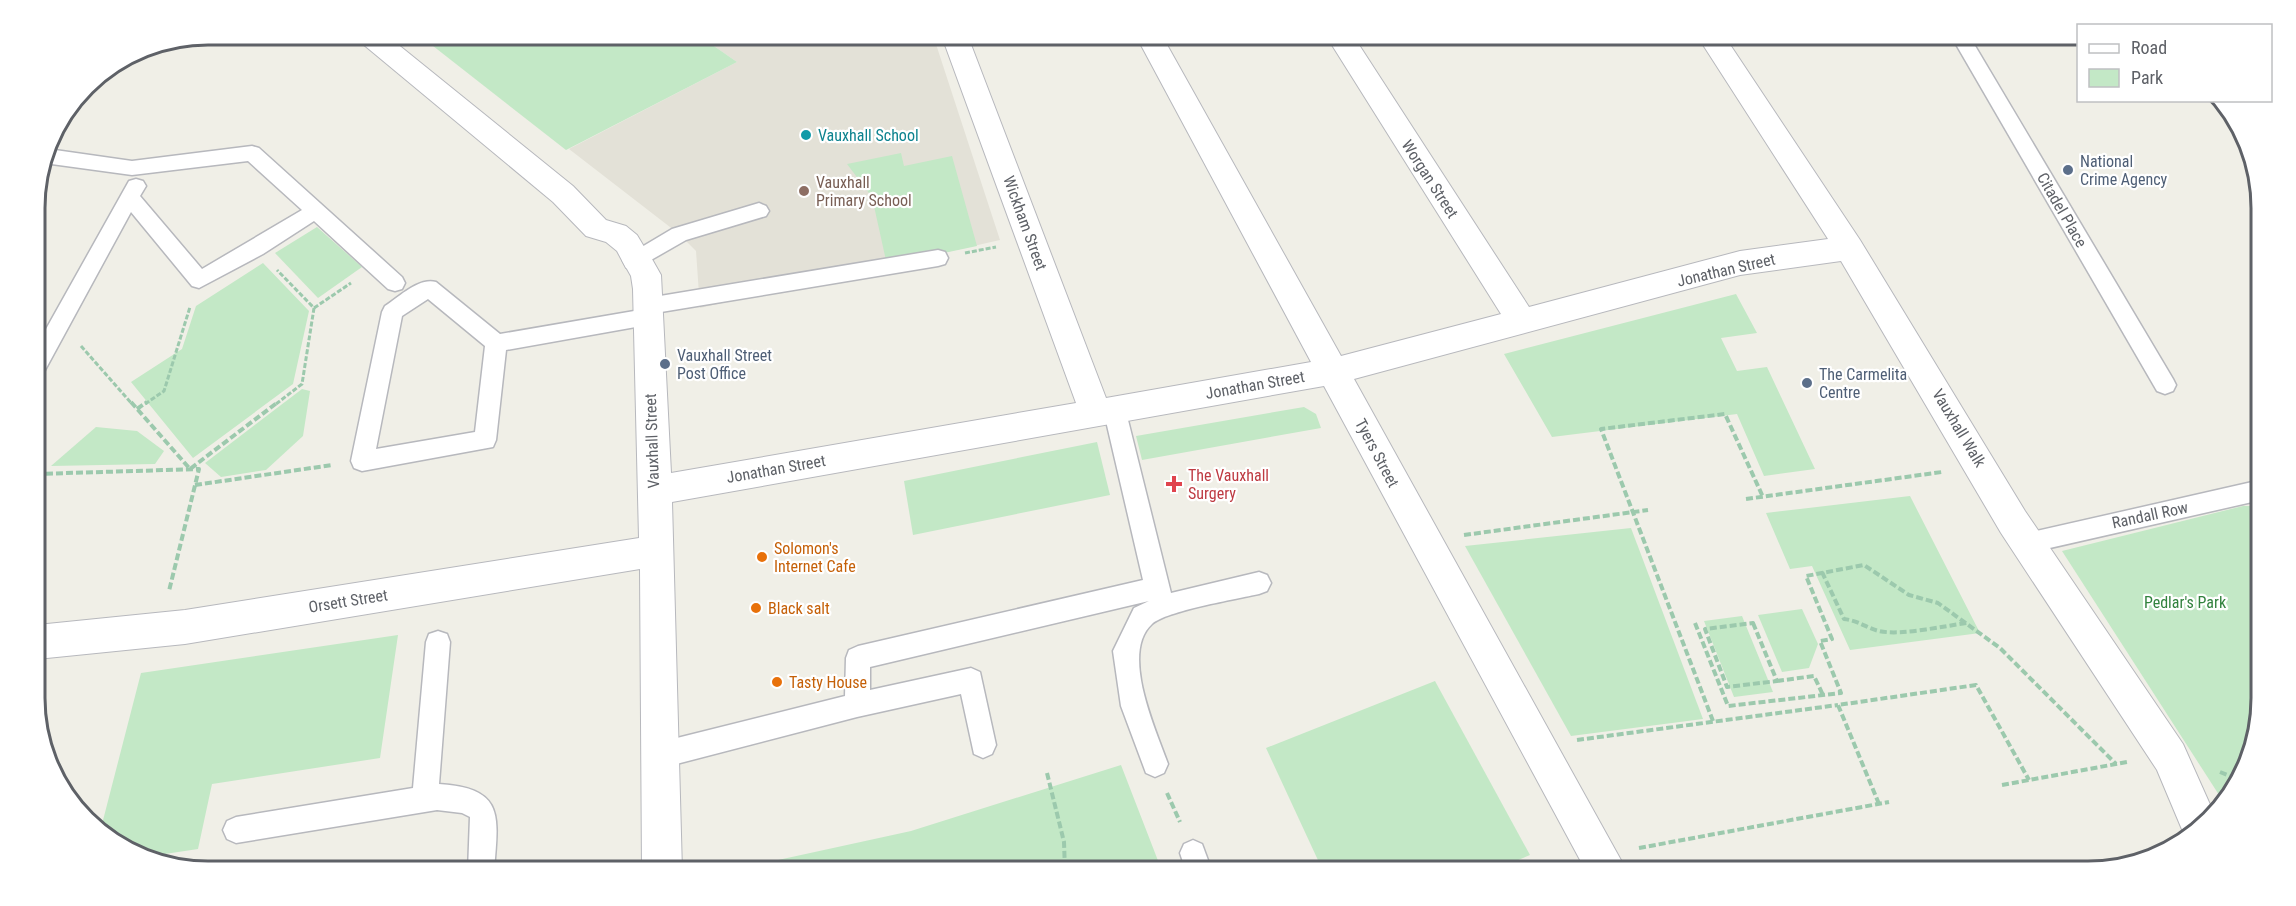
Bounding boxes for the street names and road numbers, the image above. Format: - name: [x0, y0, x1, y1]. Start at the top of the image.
- street label: Worgan Street: [1398, 136, 1462, 222]
- street label: Citadel Place: [2033, 169, 2091, 251]
- street label: Wickham Street: [999, 173, 1051, 273]
- street label: Jonathan Street: [1675, 249, 1777, 291]
- street label: Jonathan Street: [1204, 367, 1306, 403]
- street label: Vauxhall Walk: [1928, 385, 1990, 471]
- street label: Vauxhall Street: [641, 393, 663, 489]
- street label: Tyers Street: [1351, 415, 1403, 491]
- street label: Jonathan Street: [725, 451, 827, 487]
- street label: Randall Row: [2110, 498, 2190, 532]
- street label: Orsett Street: [307, 585, 389, 617]

